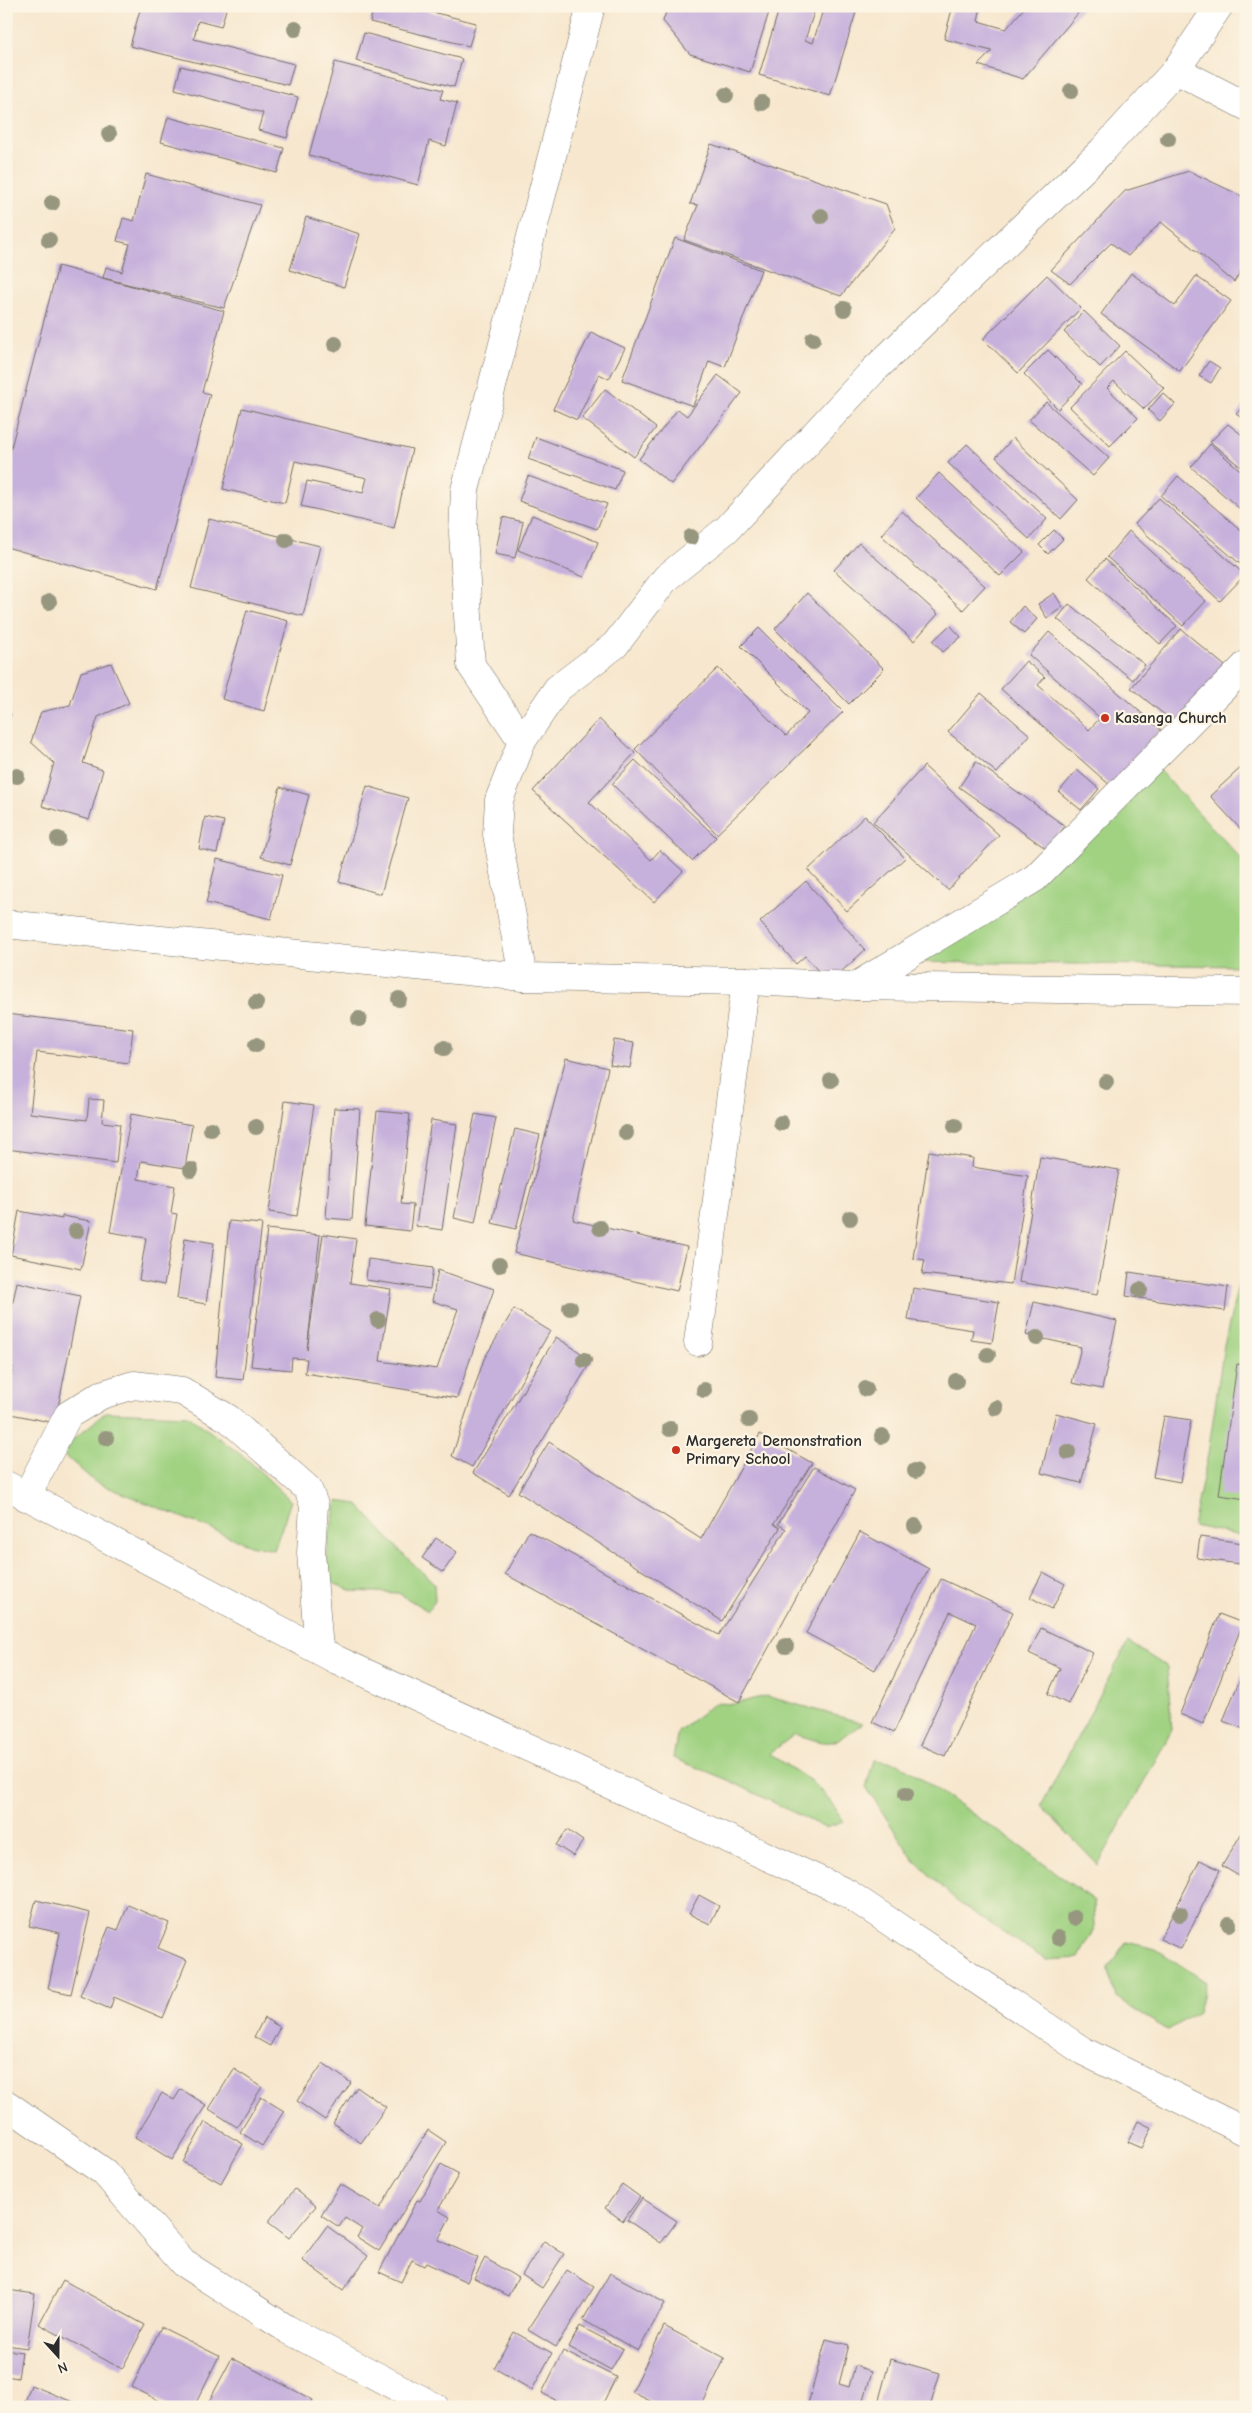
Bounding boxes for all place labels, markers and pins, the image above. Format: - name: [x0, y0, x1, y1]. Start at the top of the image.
- place label: Kasanga Church: [1115, 709, 1227, 727]
- marker: Kasanga Church: [1099, 712, 1111, 724]
- place label: Margereta Demonstration Primary School: [686, 1432, 862, 1468]
- marker: Margereta Demonstration Primary School: [670, 1444, 682, 1456]

